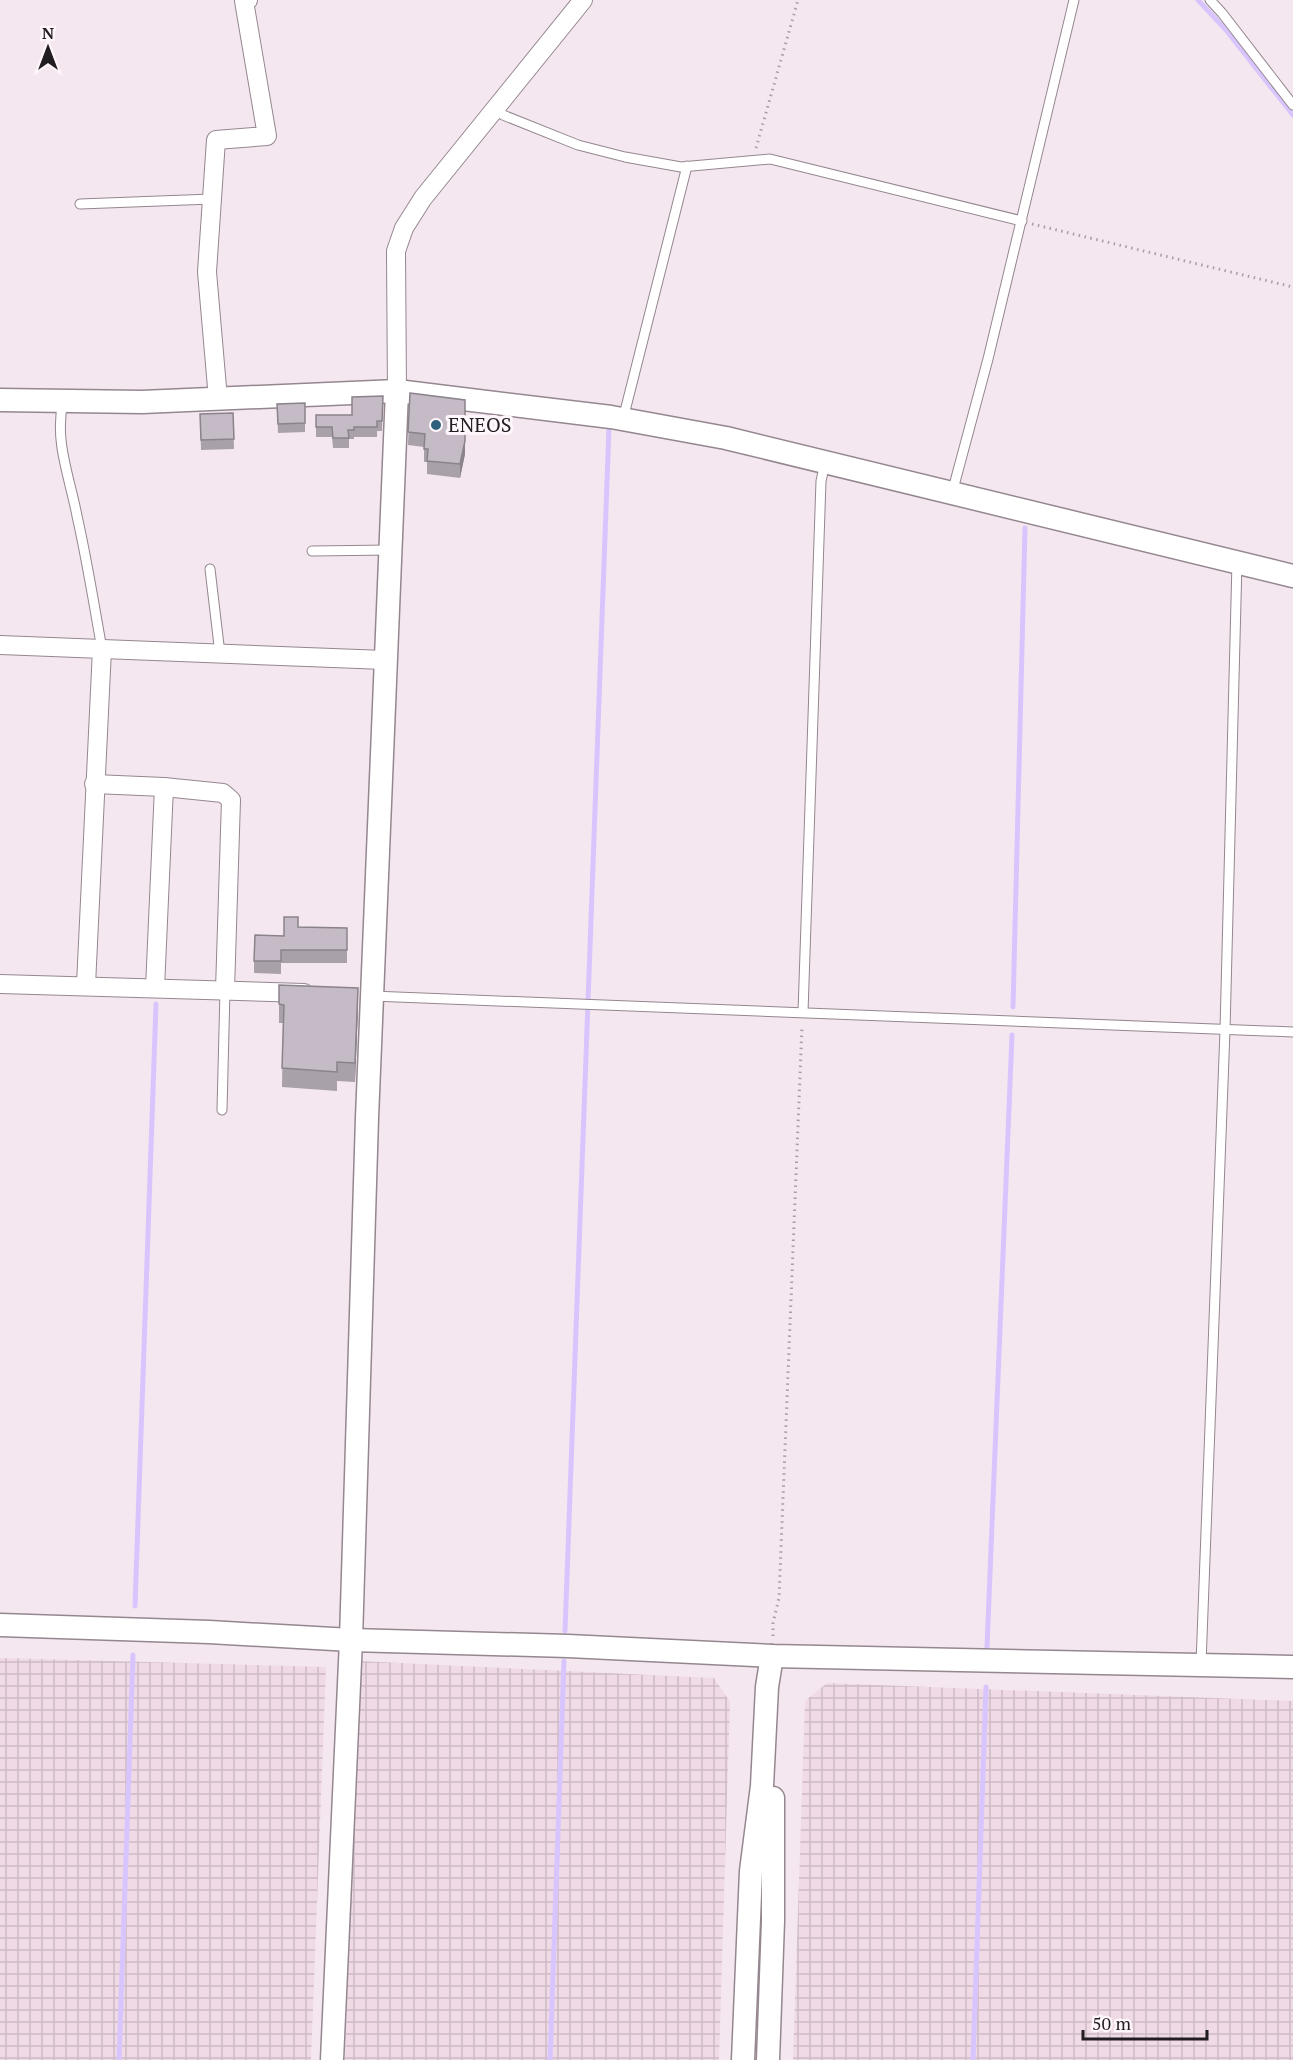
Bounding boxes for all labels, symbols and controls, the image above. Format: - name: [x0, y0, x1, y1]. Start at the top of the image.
- north arrow: [18, 18, 78, 78]
- text: N: [42, 22, 54, 44]
- place label: ENEOS: [448, 411, 511, 438]
- marker: ENEOS: [429, 418, 443, 432]
- scale bar: [1083, 2003, 1208, 2041]
- text: 50 m: [1092, 2011, 1132, 2035]

